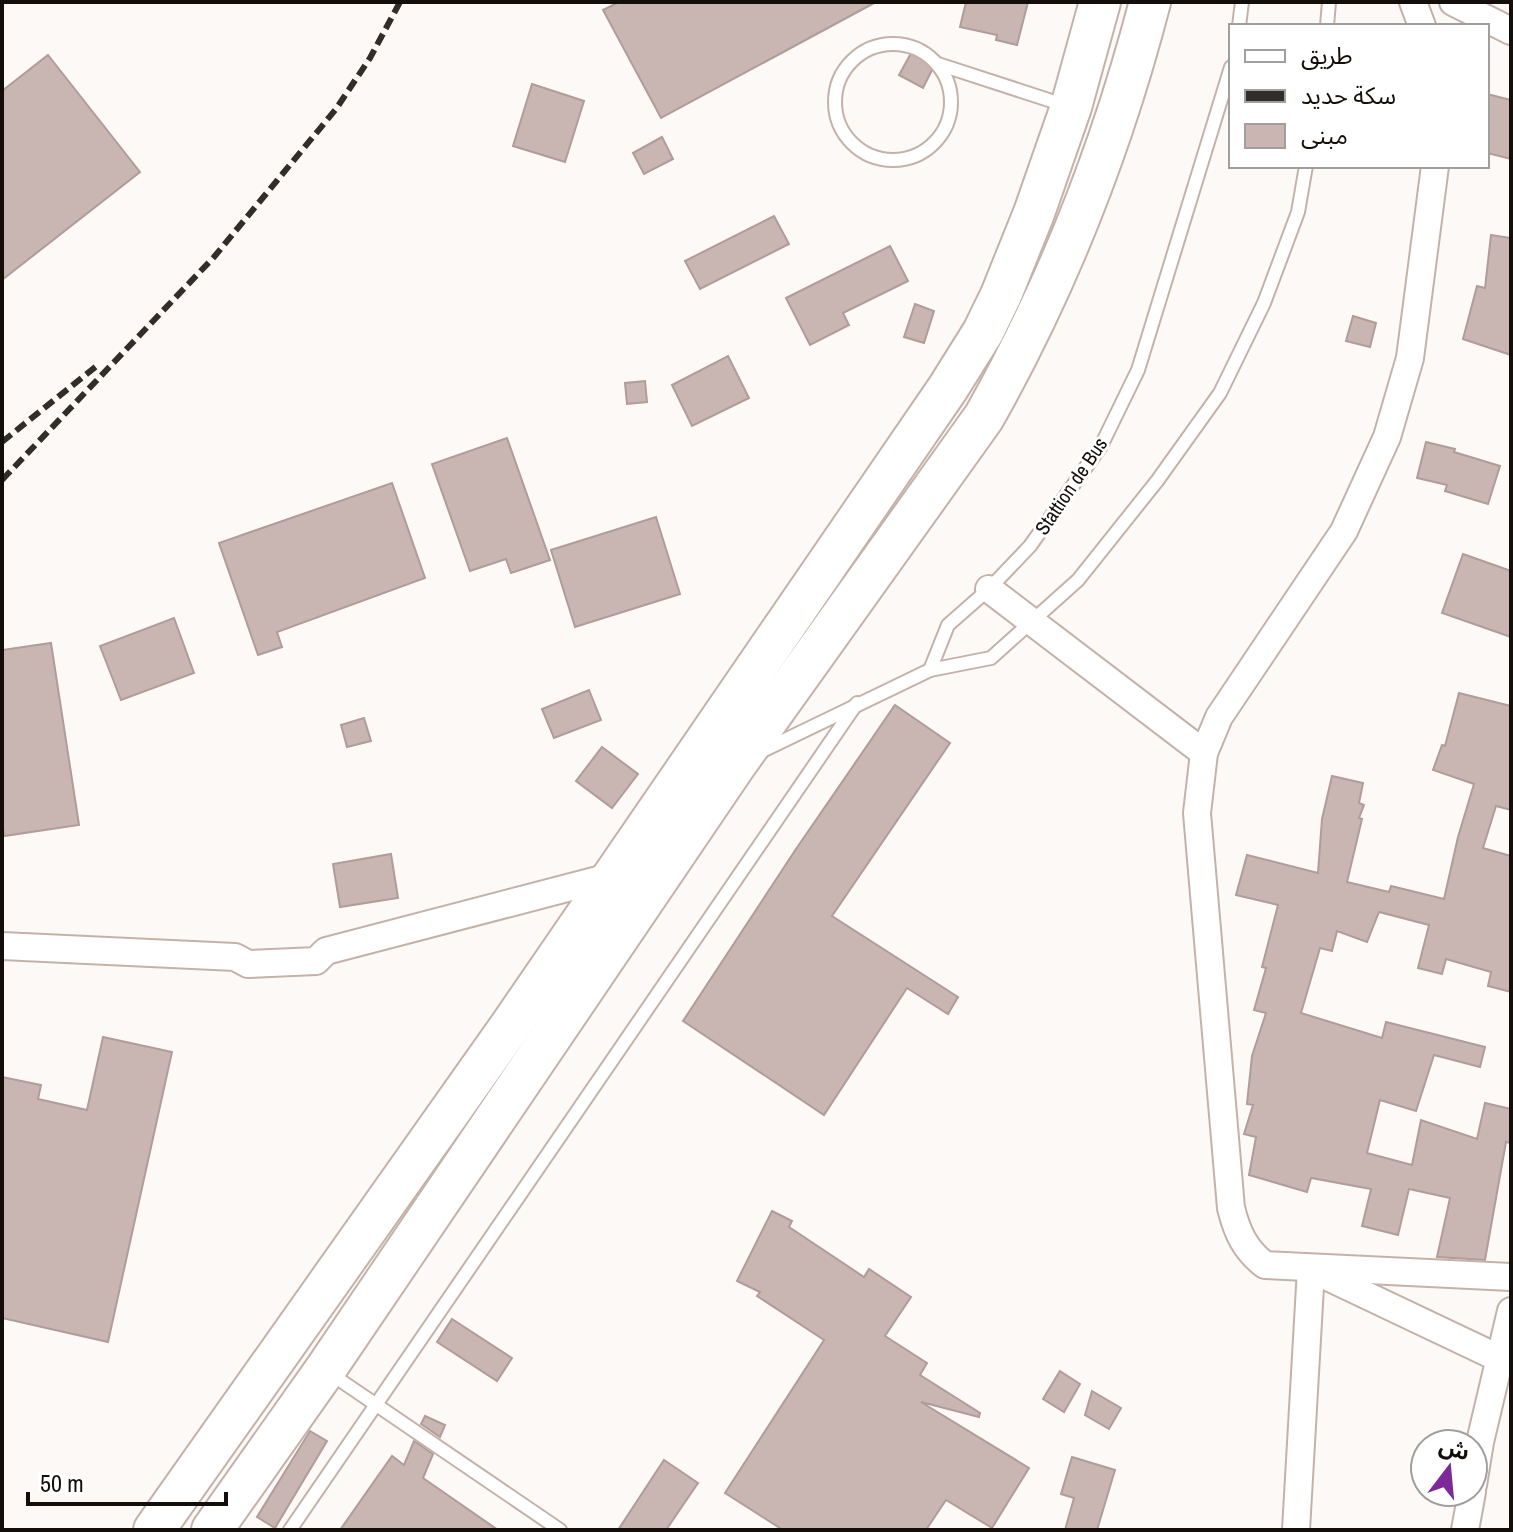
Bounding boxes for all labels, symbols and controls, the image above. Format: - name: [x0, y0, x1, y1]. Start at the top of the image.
- legend: [1229, 24, 1489, 168]
- text: طريق: [1301, 39, 1353, 71]
- text: سكة حديد: [1301, 79, 1396, 111]
- text: مبنى: [1301, 119, 1348, 151]
- street label: Stattion de Bus: [1028, 432, 1113, 540]
- north arrow: [1409, 1428, 1489, 1508]
- text: ش: [1436, 1430, 1473, 1467]
- scale bar: [28, 1456, 226, 1506]
- text: 50 m: [40, 1467, 84, 1499]

